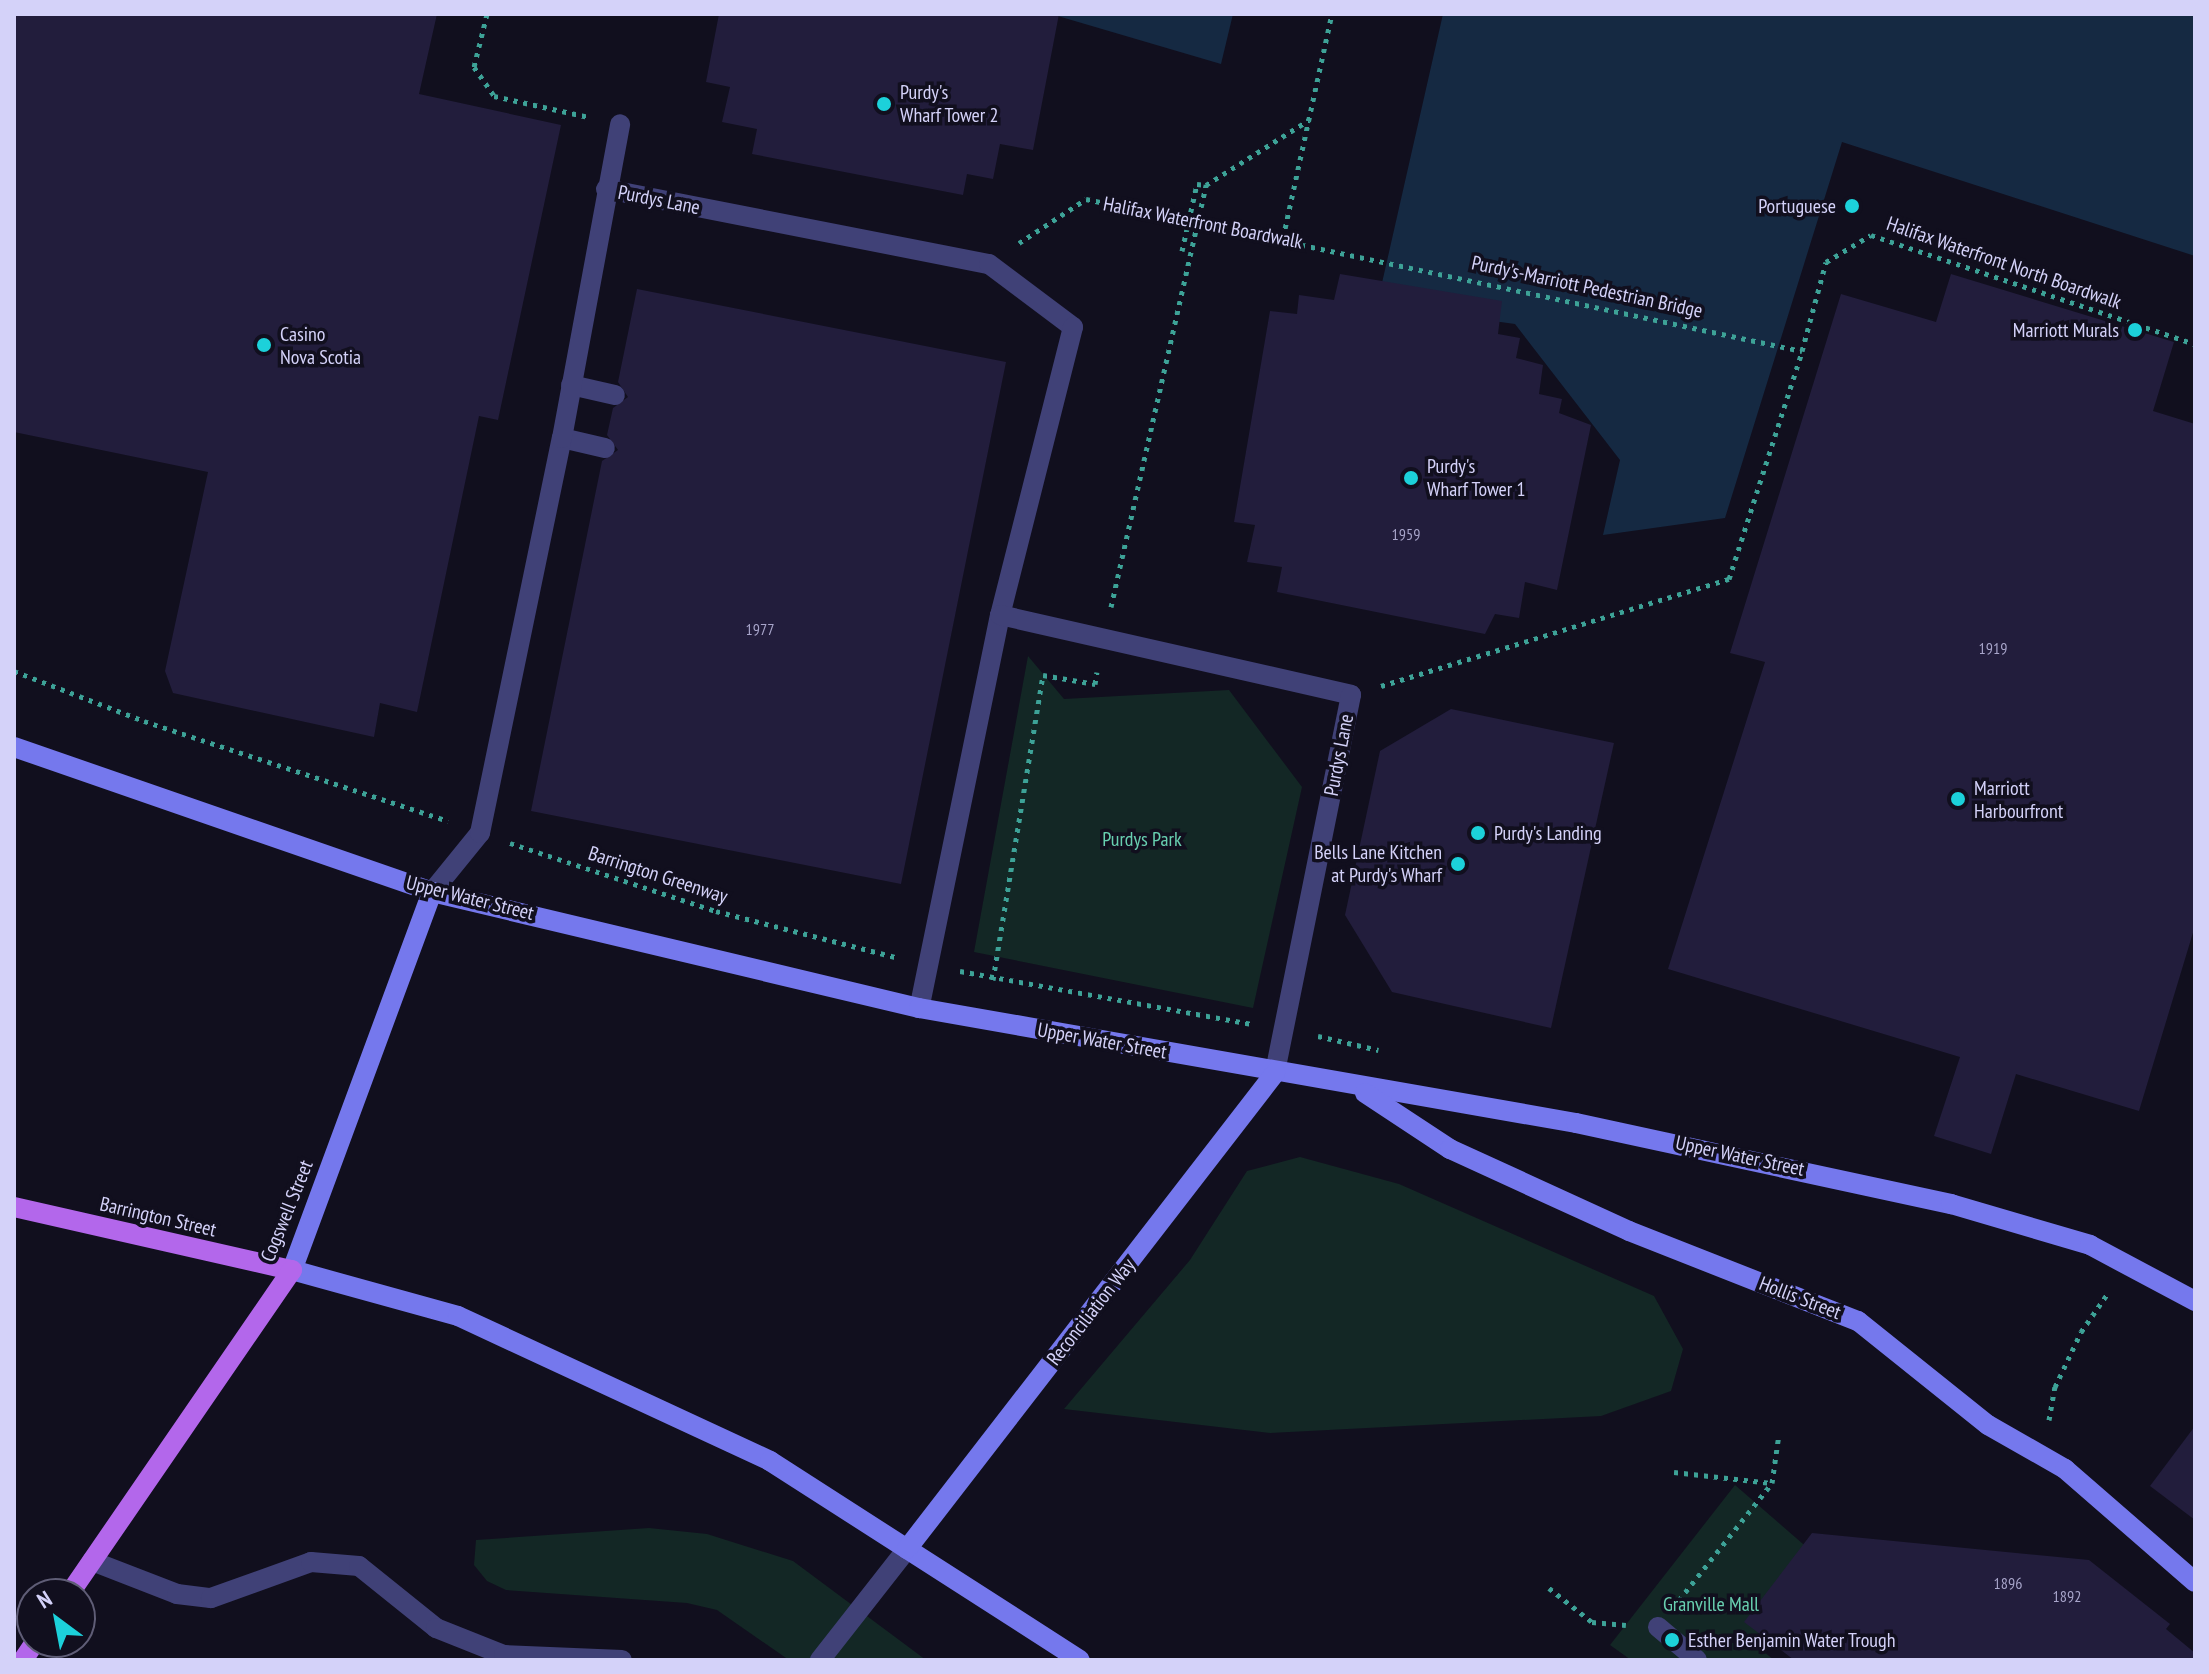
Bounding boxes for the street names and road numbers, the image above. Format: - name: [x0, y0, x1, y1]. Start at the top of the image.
- street label: Purdys Lane: [616, 180, 702, 220]
- street label: Halifax Waterfront Boardwalk: [1101, 192, 1305, 254]
- street label: Halifax Waterfront North Boardwalk: [1883, 211, 2125, 315]
- street label: Purdy's-Marriott Pedestrian Bridge: [1469, 251, 1705, 323]
- street label: Purdys Lane: [1319, 712, 1359, 798]
- street label: Barrington Greenway: [585, 841, 731, 909]
- street label: Upper Water Street: [403, 870, 537, 926]
- street label: Upper Water Street: [1035, 1018, 1169, 1064]
- street label: Upper Water Street: [1673, 1131, 1807, 1181]
- street label: Cogswell Street: [256, 1157, 318, 1265]
- street label: Barrington Street: [98, 1192, 218, 1242]
- street label: Reconciliation Way: [1042, 1254, 1140, 1370]
- street label: Hollis Street: [1756, 1271, 1844, 1325]

